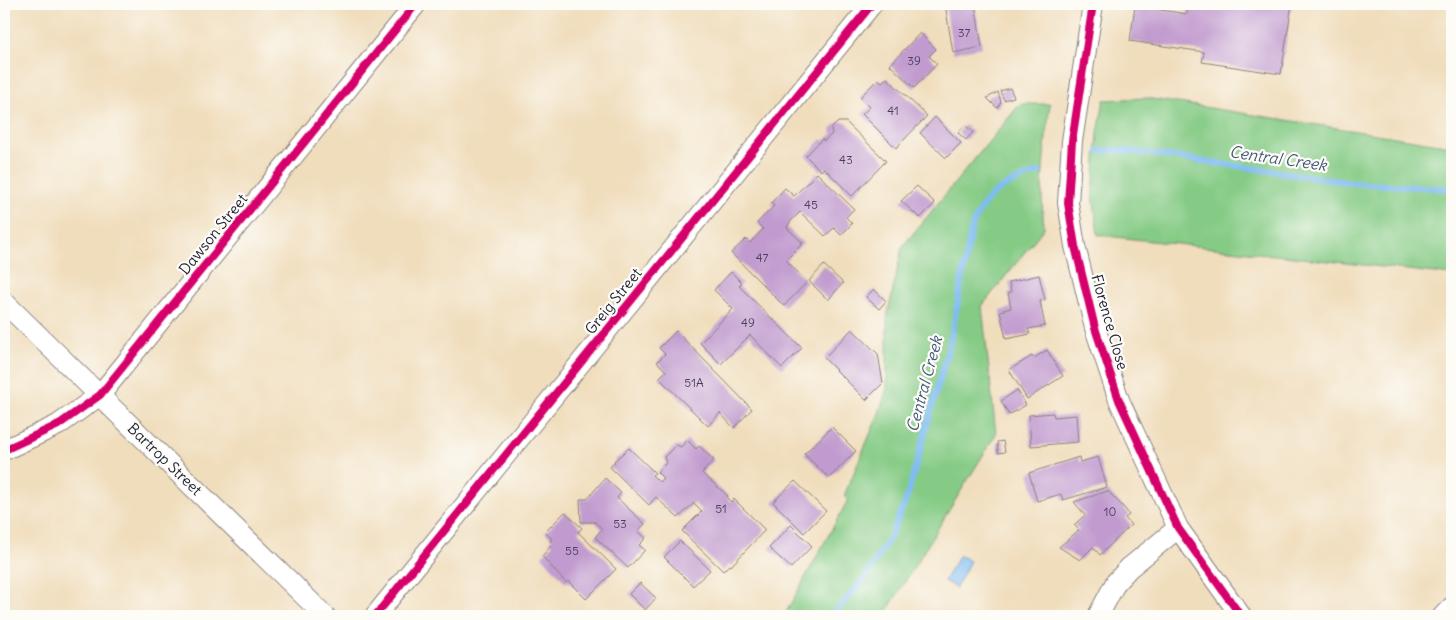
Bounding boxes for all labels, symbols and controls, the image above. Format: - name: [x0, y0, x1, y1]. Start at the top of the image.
- house number: 37: [958, 25, 970, 40]
- house number: 39: [907, 53, 921, 68]
- house number: 41: [887, 103, 899, 118]
- water label: Central Creek: [1228, 141, 1330, 175]
- house number: 43: [839, 152, 853, 167]
- street label: Dawson Street: [175, 190, 251, 278]
- house number: 45: [804, 197, 818, 212]
- house number: 47: [756, 250, 768, 265]
- street label: Greig Street: [580, 264, 646, 338]
- street label: Florence Close: [1087, 272, 1133, 372]
- house number: 49: [741, 315, 755, 330]
- water label: Central Creek: [902, 332, 947, 434]
- house number: 51A: [684, 375, 704, 390]
- street label: Bartrop Street: [124, 419, 206, 499]
- house number: 51: [715, 501, 727, 516]
- house number: 10: [1104, 504, 1116, 519]
- house number: 53: [613, 516, 627, 531]
- house number: 55: [565, 543, 579, 558]

